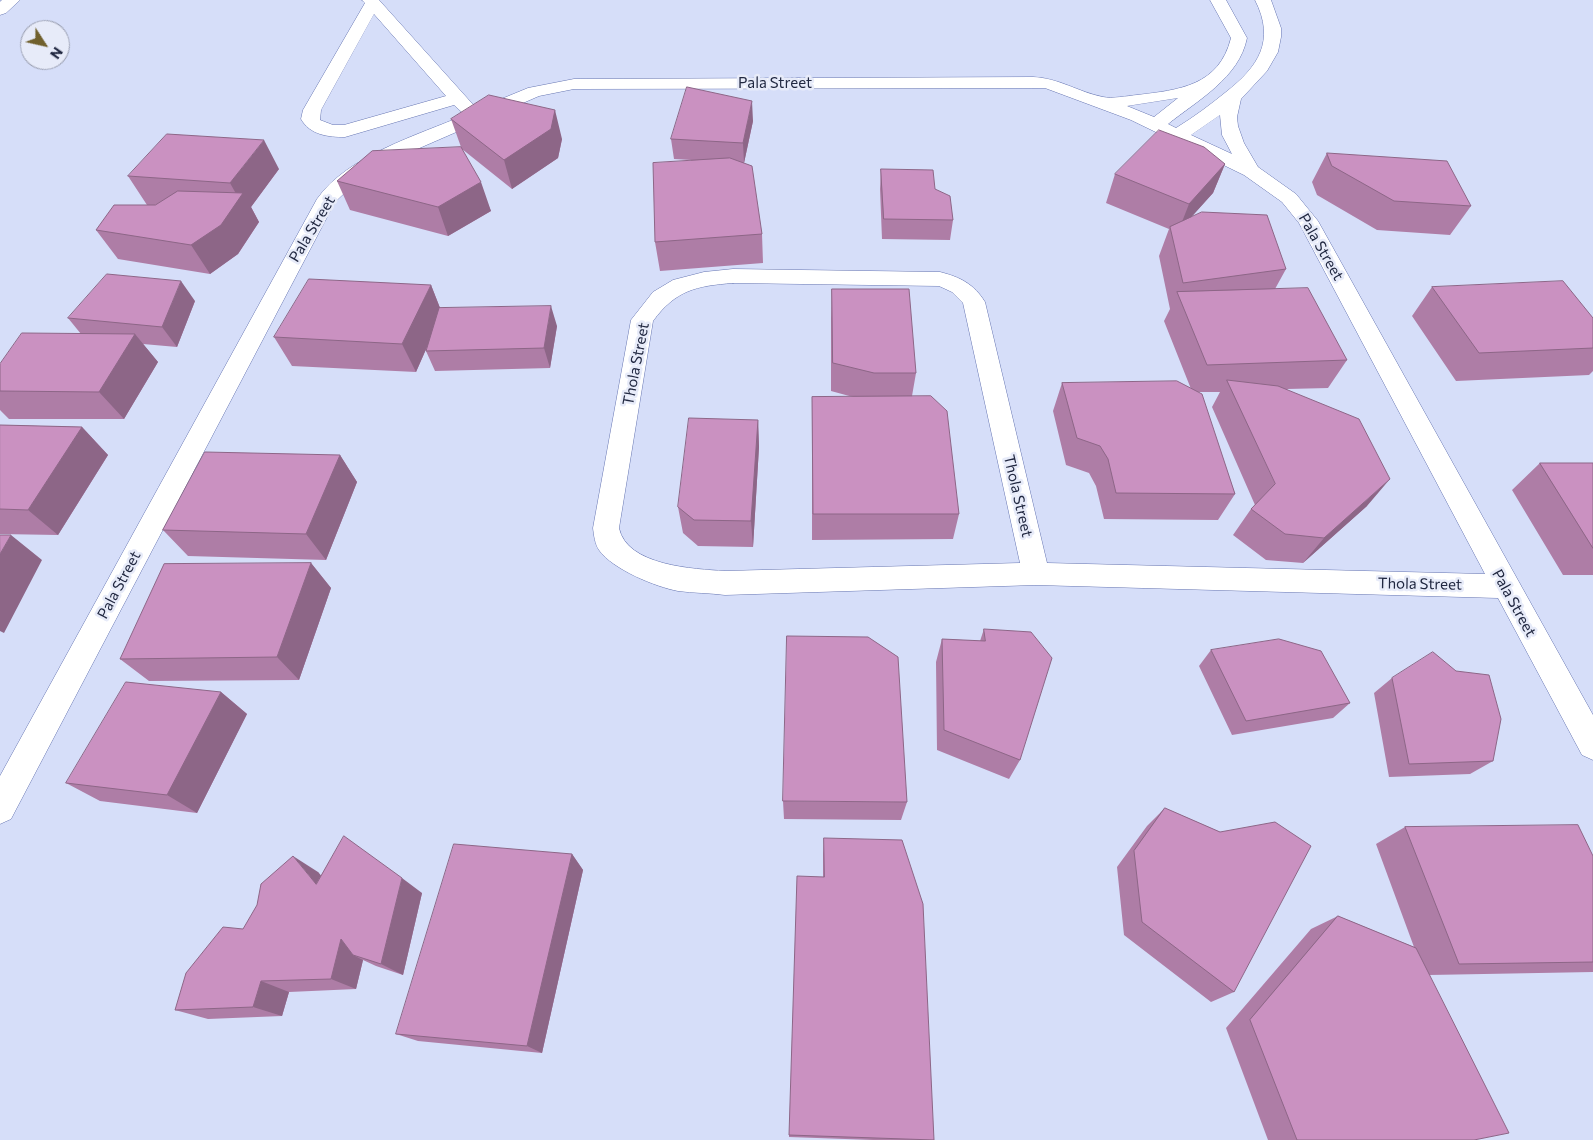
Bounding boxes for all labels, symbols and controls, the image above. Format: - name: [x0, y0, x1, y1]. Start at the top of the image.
- north arrow: [20, 20, 70, 70]
- text: N: [47, 44, 67, 62]
- street label: Pala Street: [738, 74, 812, 92]
- street label: Pala Street: [285, 193, 339, 265]
- street label: Pala Street: [1295, 210, 1347, 284]
- street label: Thola Street: [619, 321, 653, 407]
- street label: Thola Street: [1000, 453, 1036, 539]
- street label: Pala Street: [94, 548, 144, 622]
- street label: Pala Street: [1488, 566, 1540, 640]
- street label: Thola Street: [1378, 574, 1462, 594]

